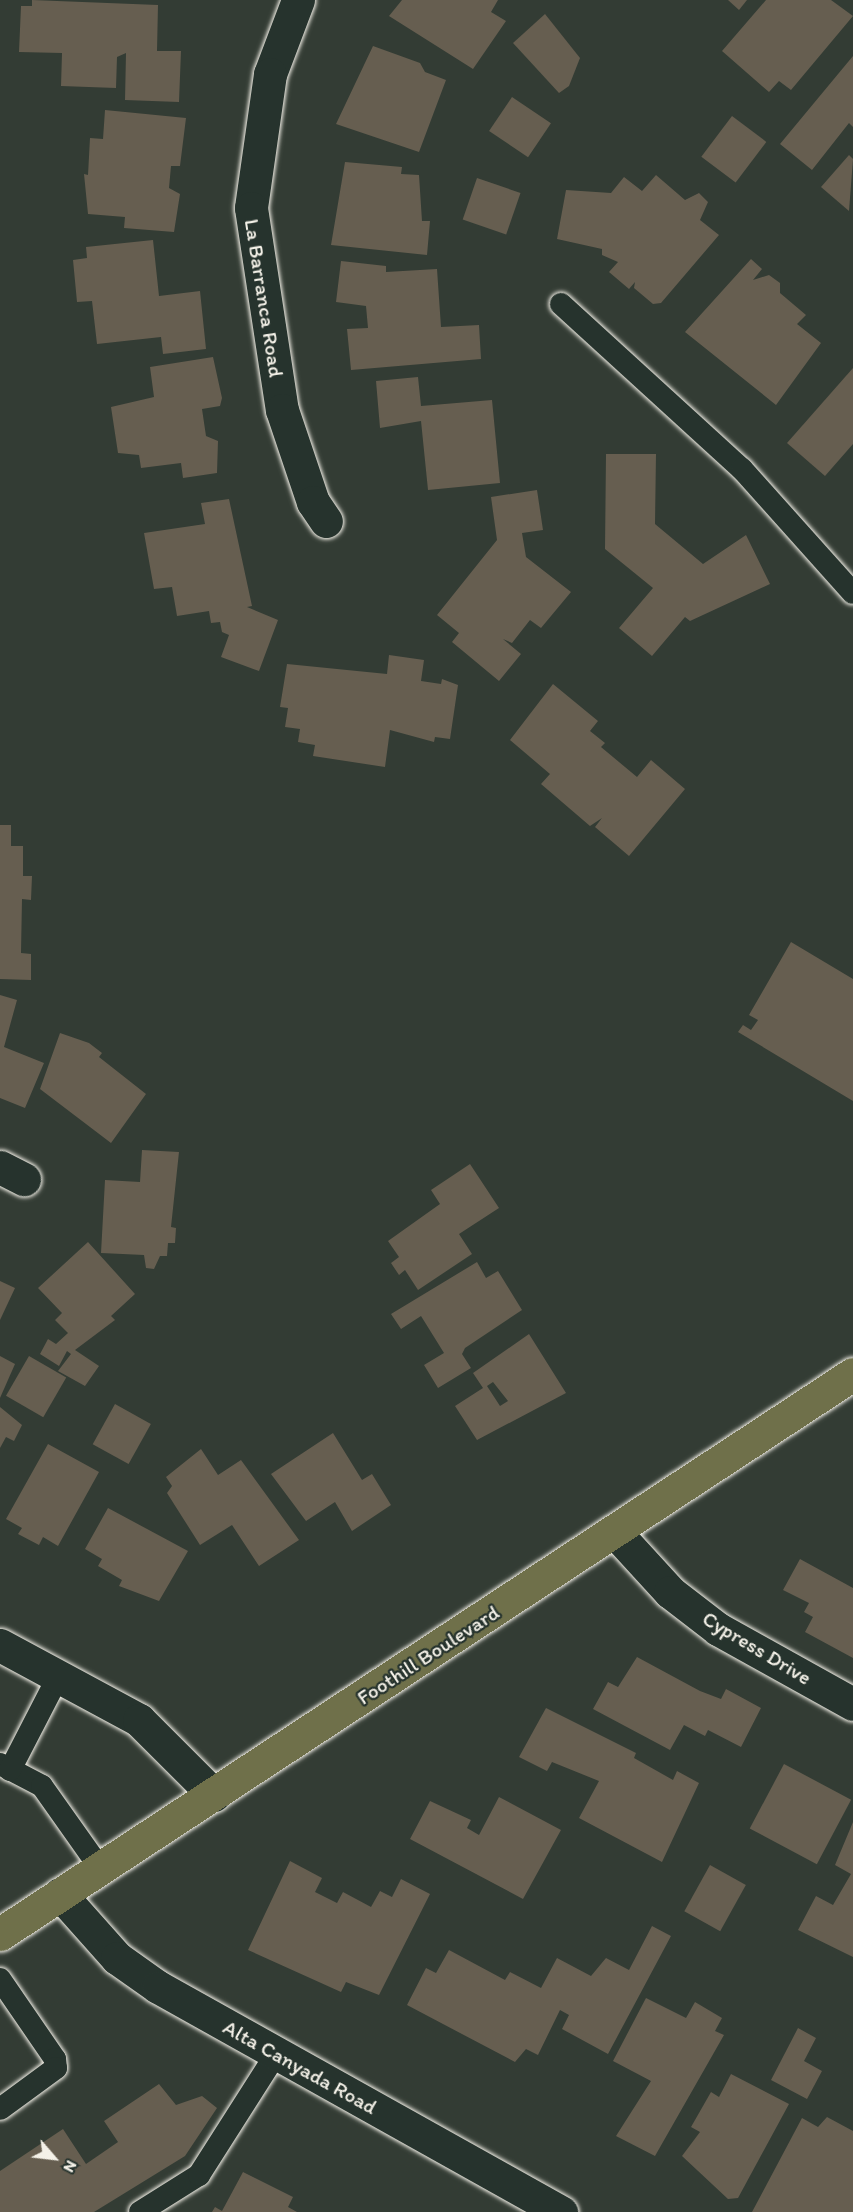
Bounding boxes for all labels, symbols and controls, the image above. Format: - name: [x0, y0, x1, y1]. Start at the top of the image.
- street label: La Barranca Road: [239, 217, 289, 379]
- street label: Foothill Boulevard: [352, 1600, 504, 1710]
- street label: Cypress Drive: [698, 1606, 816, 1690]
- street label: Alta Canyada Road: [219, 2014, 381, 2120]
- north arrow: [24, 2128, 84, 2188]
- text: N: [59, 2157, 81, 2176]

